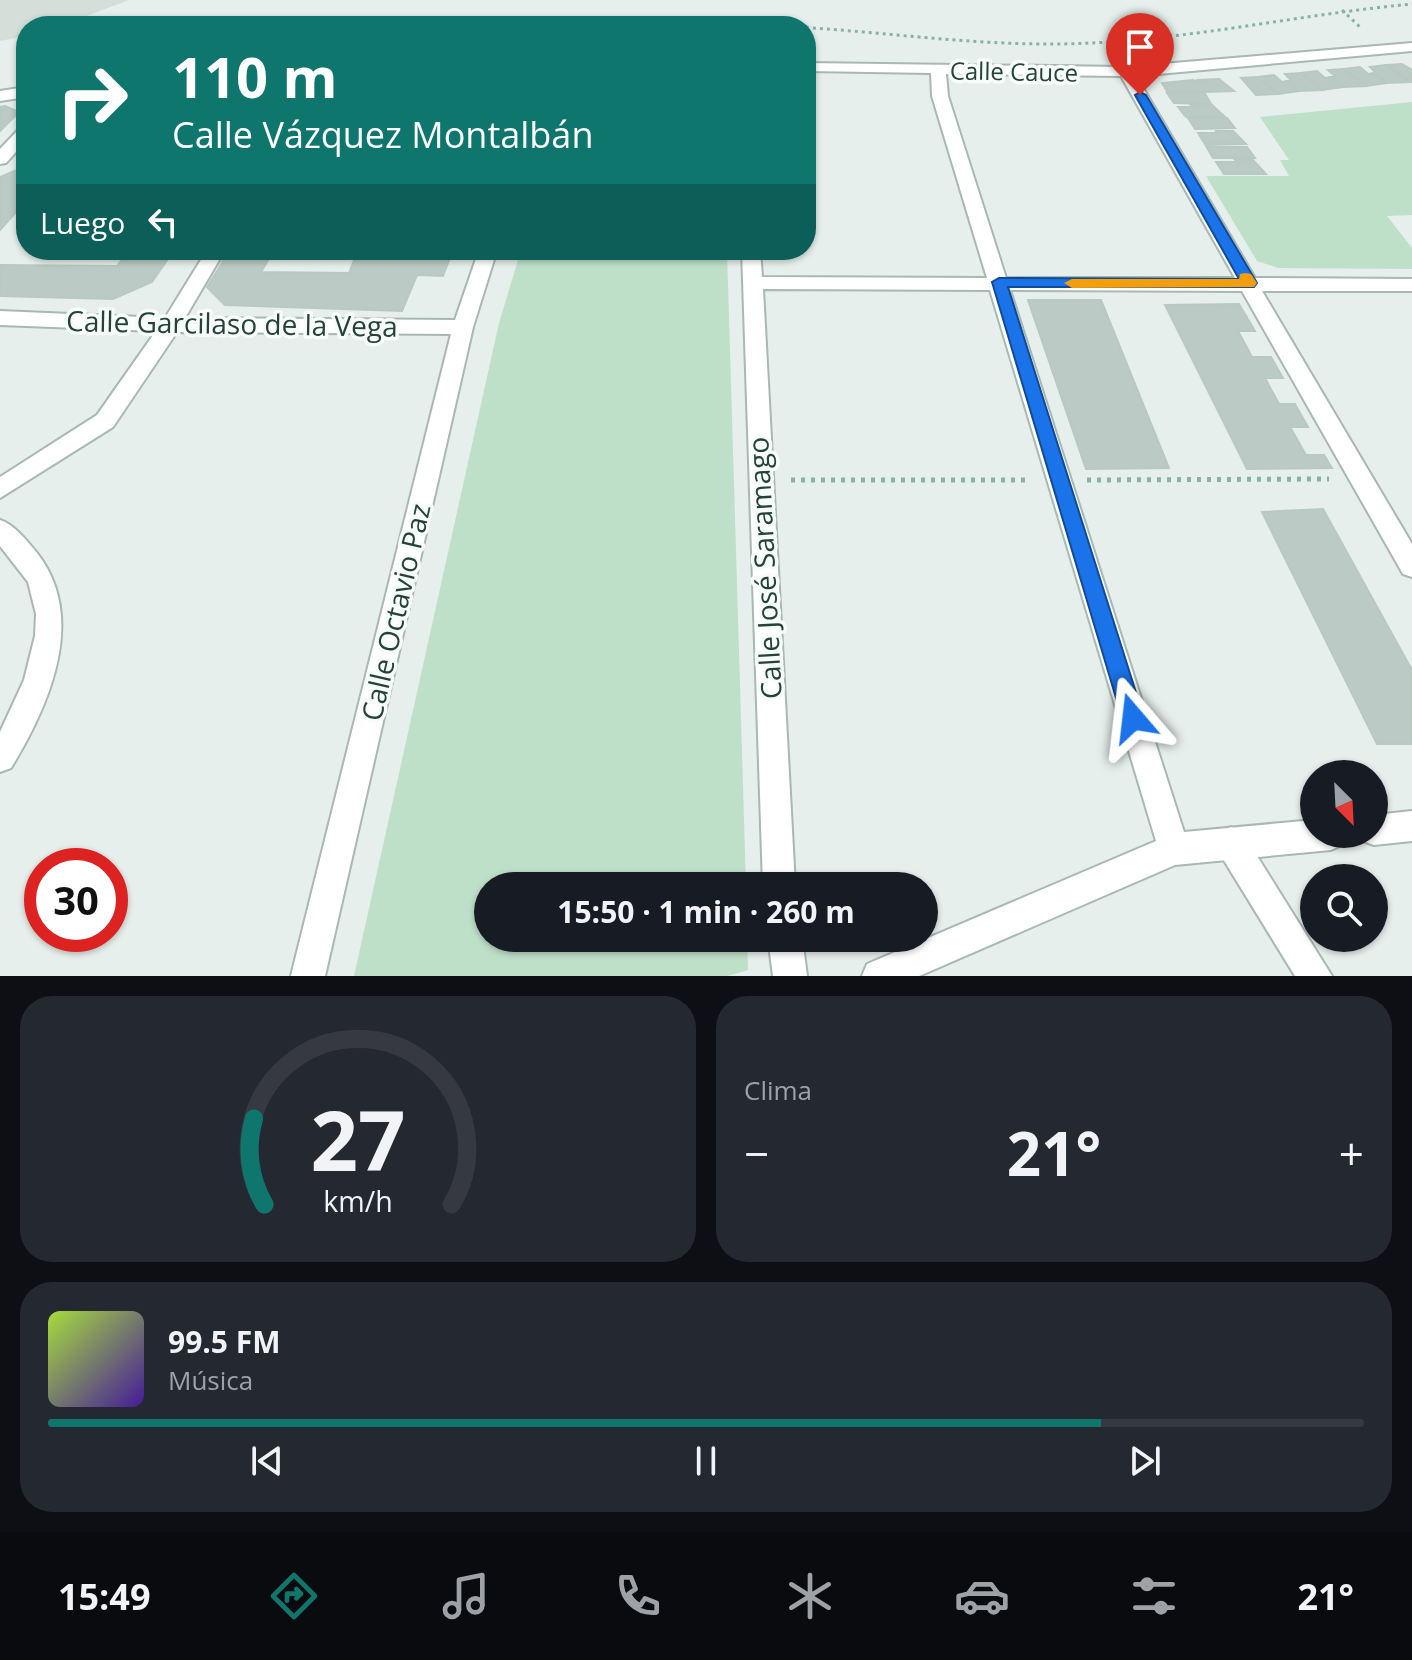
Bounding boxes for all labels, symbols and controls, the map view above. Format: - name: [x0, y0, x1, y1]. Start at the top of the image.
- pin: [1106, 13, 1174, 95]
- icon: arrive: [1118, 25, 1162, 69]
- text: 110 m: [172, 38, 338, 114]
- icon: right: [40, 48, 144, 152]
- street label: Calle Cauce: [950, 53, 1078, 89]
- text: Calle Vázquez Montalbán: [172, 110, 593, 159]
- icon: left: [141, 200, 185, 244]
- text: Luego: [40, 202, 125, 243]
- street label: Calle Garcilaso de la Vega: [66, 301, 398, 345]
- street label: Calle José Saramago: [738, 436, 790, 700]
- street label: Calle Octavio Paz: [352, 500, 438, 724]
- position arrow: [1091, 676, 1175, 760]
- north arrow: [1300, 760, 1388, 848]
- map controls: [1300, 760, 1388, 952]
- speed limit sign: 30: [24, 848, 128, 952]
- button: search: [1300, 864, 1388, 952]
- text: 15:50 · 1 min · 260 m: [557, 891, 855, 932]
- text: Clima: [744, 1072, 812, 1108]
- text: 27: [310, 1082, 406, 1195]
- text: 21°: [1007, 1112, 1101, 1194]
- text: −: [744, 1123, 769, 1183]
- text: +: [1339, 1123, 1364, 1183]
- text: km/h: [323, 1181, 393, 1220]
- text: 99.5 FM: [168, 1321, 281, 1362]
- text: Música: [168, 1362, 253, 1398]
- icon: previous: [245, 1439, 289, 1483]
- icon: pause: [684, 1439, 728, 1483]
- icon: next: [1123, 1439, 1167, 1483]
- icon: directions: [266, 1568, 322, 1624]
- icon: music: [438, 1568, 494, 1624]
- icon: phone: [610, 1568, 666, 1624]
- icon: climate: [782, 1568, 838, 1624]
- icon: car: [954, 1568, 1010, 1624]
- icon: filters: [1126, 1568, 1182, 1624]
- text: 15:49: [58, 1572, 151, 1621]
- text: 21°: [1297, 1572, 1354, 1621]

